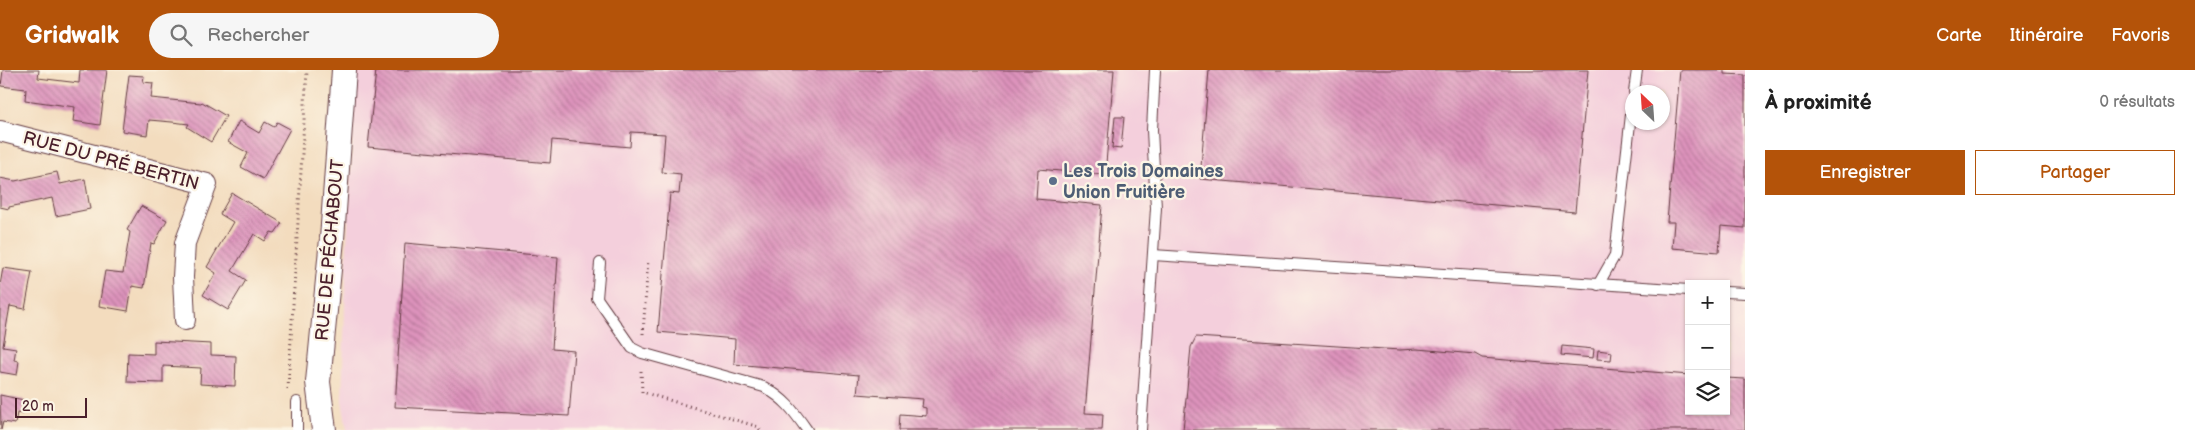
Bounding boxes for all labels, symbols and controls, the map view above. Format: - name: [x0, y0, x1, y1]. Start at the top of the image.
- search box: [149, 13, 499, 58]
- text: Gridwalk: [25, 21, 119, 50]
- icon: search: [167, 21, 195, 49]
- text: Rechercher: [207, 24, 309, 47]
- text: Carte: [1936, 25, 1982, 46]
- text: Itinéraire: [2010, 25, 2083, 46]
- text: Favoris: [2111, 25, 2170, 46]
- north arrow: [1625, 85, 1670, 130]
- text: À proximité: [1765, 90, 1872, 115]
- text: 0 résultats: [2100, 93, 2175, 112]
- street label: RUE DU PRÉ BERTIN: [21, 125, 202, 195]
- button: Enregistrer: [1765, 150, 1965, 195]
- button: Partager: [1975, 150, 2175, 195]
- street label: RUE DE PÉCHABOUT: [310, 158, 348, 342]
- place label: Les Trois Domaines Union Fruitière: [1063, 161, 1224, 203]
- marker: Les Trois Domaines Union Fruitière: [1047, 175, 1059, 187]
- map controls: [1685, 280, 1730, 415]
- button: +: [1685, 280, 1730, 325]
- button: −: [1685, 325, 1730, 370]
- button: layers: [1685, 370, 1730, 415]
- scale bar: [15, 395, 88, 418]
- text: 20 m: [22, 398, 54, 415]

